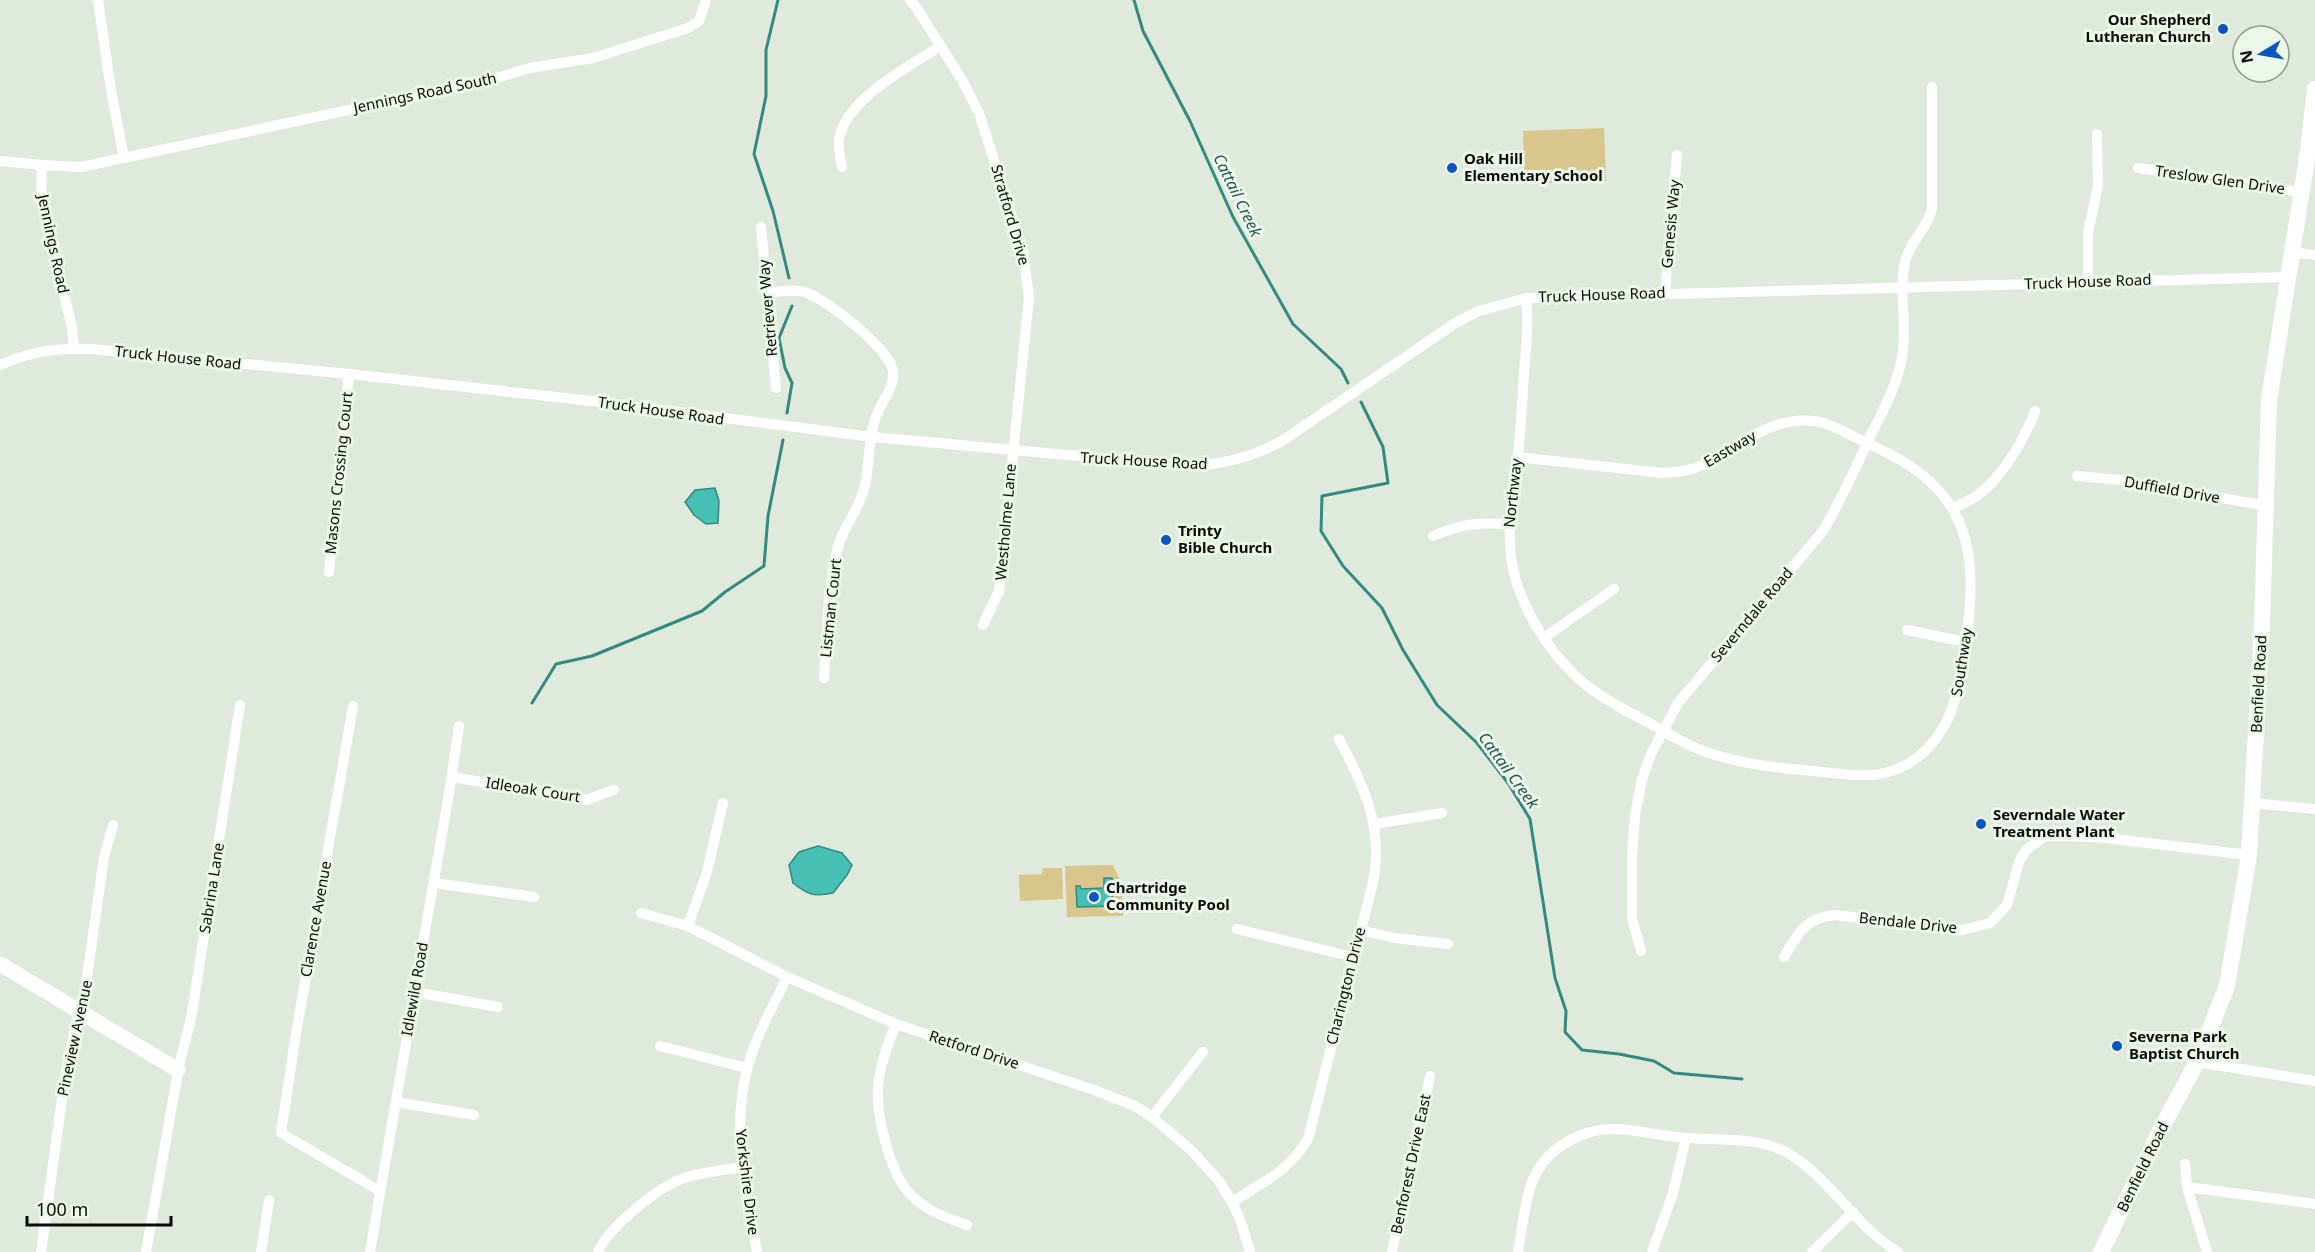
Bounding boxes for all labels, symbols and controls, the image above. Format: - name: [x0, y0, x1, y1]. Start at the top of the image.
- place label: Our Shepherd Lutheran Church: [2086, 9, 2211, 46]
- marker: Our Shepherd Lutheran Church: [2216, 22, 2230, 36]
- north arrow: [2231, 24, 2291, 84]
- text: N: [2234, 48, 2258, 65]
- street label: Jennings Road South: [349, 67, 498, 117]
- place label: Oak Hill Elementary School: [1464, 148, 1603, 185]
- water label: Cattail Creek: [1208, 150, 1268, 241]
- street label: Treslow Glen Drive: [2154, 160, 2286, 198]
- marker: Oak Hill Elementary School: [1445, 161, 1459, 175]
- street label: Stratford Drive: [987, 162, 1035, 267]
- street label: Genesis Way: [1656, 178, 1684, 269]
- street label: Jennings Road: [33, 191, 74, 295]
- street label: Retriever Way: [753, 258, 781, 357]
- street label: Truck House Road: [2024, 269, 2152, 293]
- street label: Truck House Road: [1538, 282, 1666, 306]
- street label: Truck House Road: [114, 340, 242, 374]
- street label: Masons Crossing Court: [320, 390, 357, 555]
- street label: Truck House Road: [597, 391, 726, 429]
- street label: Eastway: [1700, 425, 1760, 471]
- street label: Truck House Road: [1080, 447, 1208, 473]
- street label: Northway: [1498, 457, 1526, 528]
- street label: Westholme Lane: [990, 463, 1020, 581]
- street label: Duffield Drive: [2123, 471, 2222, 507]
- place label: Trinty Bible Church: [1178, 520, 1272, 557]
- marker: Trinty Bible Church: [1159, 533, 1173, 547]
- street label: Listman Court: [815, 557, 845, 658]
- street label: Severndale Road: [1706, 563, 1797, 666]
- street label: Southway: [1946, 626, 1976, 698]
- street label: Benfield Road: [2245, 634, 2271, 733]
- water label: Cattail Creek: [1474, 727, 1545, 814]
- street label: Idleoak Court: [484, 772, 582, 806]
- place label: Severndale Water Treatment Plant: [1993, 804, 2125, 841]
- marker: Severndale Water Treatment Plant: [1974, 817, 1988, 831]
- street label: Sabrina Lane: [194, 841, 228, 935]
- street label: Clarence Avenue: [295, 859, 335, 978]
- place label: Chartridge Community Pool: [1106, 877, 1230, 914]
- marker: Chartridge Community Pool: [1087, 890, 1101, 904]
- street label: Bendale Drive: [1858, 907, 1958, 937]
- street label: Charington Drive: [1321, 925, 1369, 1047]
- street label: Idlewild Road: [396, 940, 432, 1037]
- street label: Pineview Avenue: [52, 978, 96, 1098]
- street label: Retford Drive: [927, 1025, 1022, 1073]
- place label: Severna Park Baptist Church: [2129, 1026, 2239, 1063]
- marker: Severna Park Baptist Church: [2110, 1039, 2124, 1053]
- street label: Benforest Drive East: [1385, 1091, 1435, 1236]
- street label: Benfield Road: [2112, 1118, 2173, 1215]
- street label: Yorkshire Drive: [732, 1128, 764, 1236]
- scale bar: [27, 1189, 171, 1227]
- text: 100 m: [36, 1197, 88, 1221]

